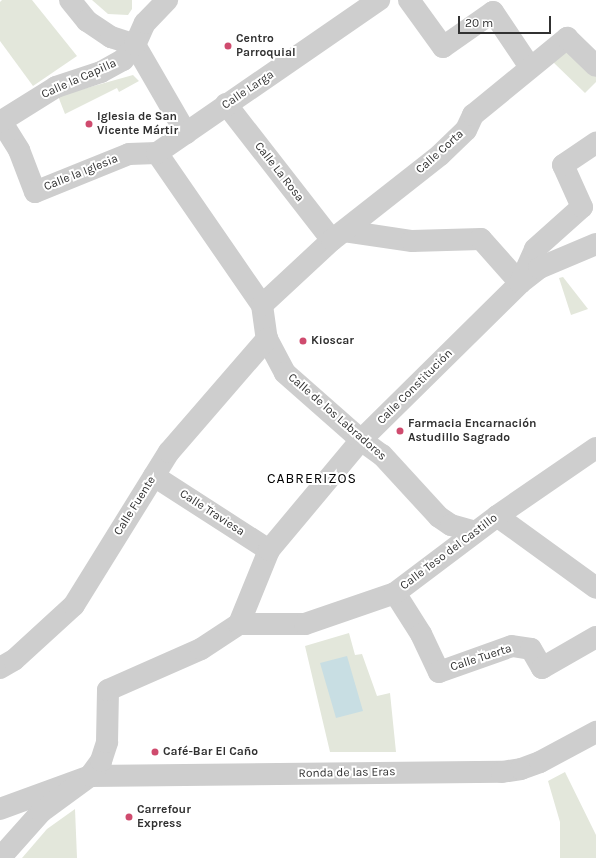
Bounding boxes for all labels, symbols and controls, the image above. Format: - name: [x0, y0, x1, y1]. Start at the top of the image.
- scale bar: [460, 8, 553, 34]
- text: 20 m: [465, 16, 493, 30]
- place label: Centro Parroquial: [236, 32, 296, 60]
- marker: Centro Parroquial: [223, 41, 233, 51]
- street label: Calle la Capilla: [39, 56, 119, 102]
- street label: Calle Larga: [219, 67, 277, 113]
- place label: Iglesia de San Vicente Mártir: [97, 110, 178, 138]
- marker: Iglesia de San Vicente Mártir: [84, 119, 94, 129]
- street label: Calle Corta: [413, 127, 467, 177]
- street label: Calle La Rosa: [251, 139, 307, 205]
- street label: Calle la Iglesia: [42, 152, 120, 194]
- place label: Kioscar: [311, 334, 354, 348]
- marker: Kioscar: [298, 336, 308, 346]
- street label: Calle Constitución: [374, 346, 456, 428]
- street label: Calle de los Labradores: [285, 370, 389, 464]
- place label: Farmacia Encarnación Astudillo Sagrado: [408, 417, 536, 445]
- marker: Farmacia Encarnación Astudillo Sagrado: [395, 426, 405, 436]
- district label: CABRERIZOS: [267, 471, 357, 487]
- street label: Calle Fuente: [111, 474, 159, 538]
- street label: Calle Traviesa: [177, 487, 247, 539]
- street label: Calle Teso del Castillo: [398, 511, 500, 593]
- street label: Calle Tuerta: [448, 641, 514, 675]
- place label: Café-Bar El Caño: [163, 745, 258, 759]
- marker: Café-Bar El Caño: [150, 747, 160, 757]
- street label: Ronda de las Eras: [298, 765, 396, 781]
- place label: Carrefour Express: [137, 803, 191, 831]
- marker: Carrefour Express: [124, 812, 134, 822]

